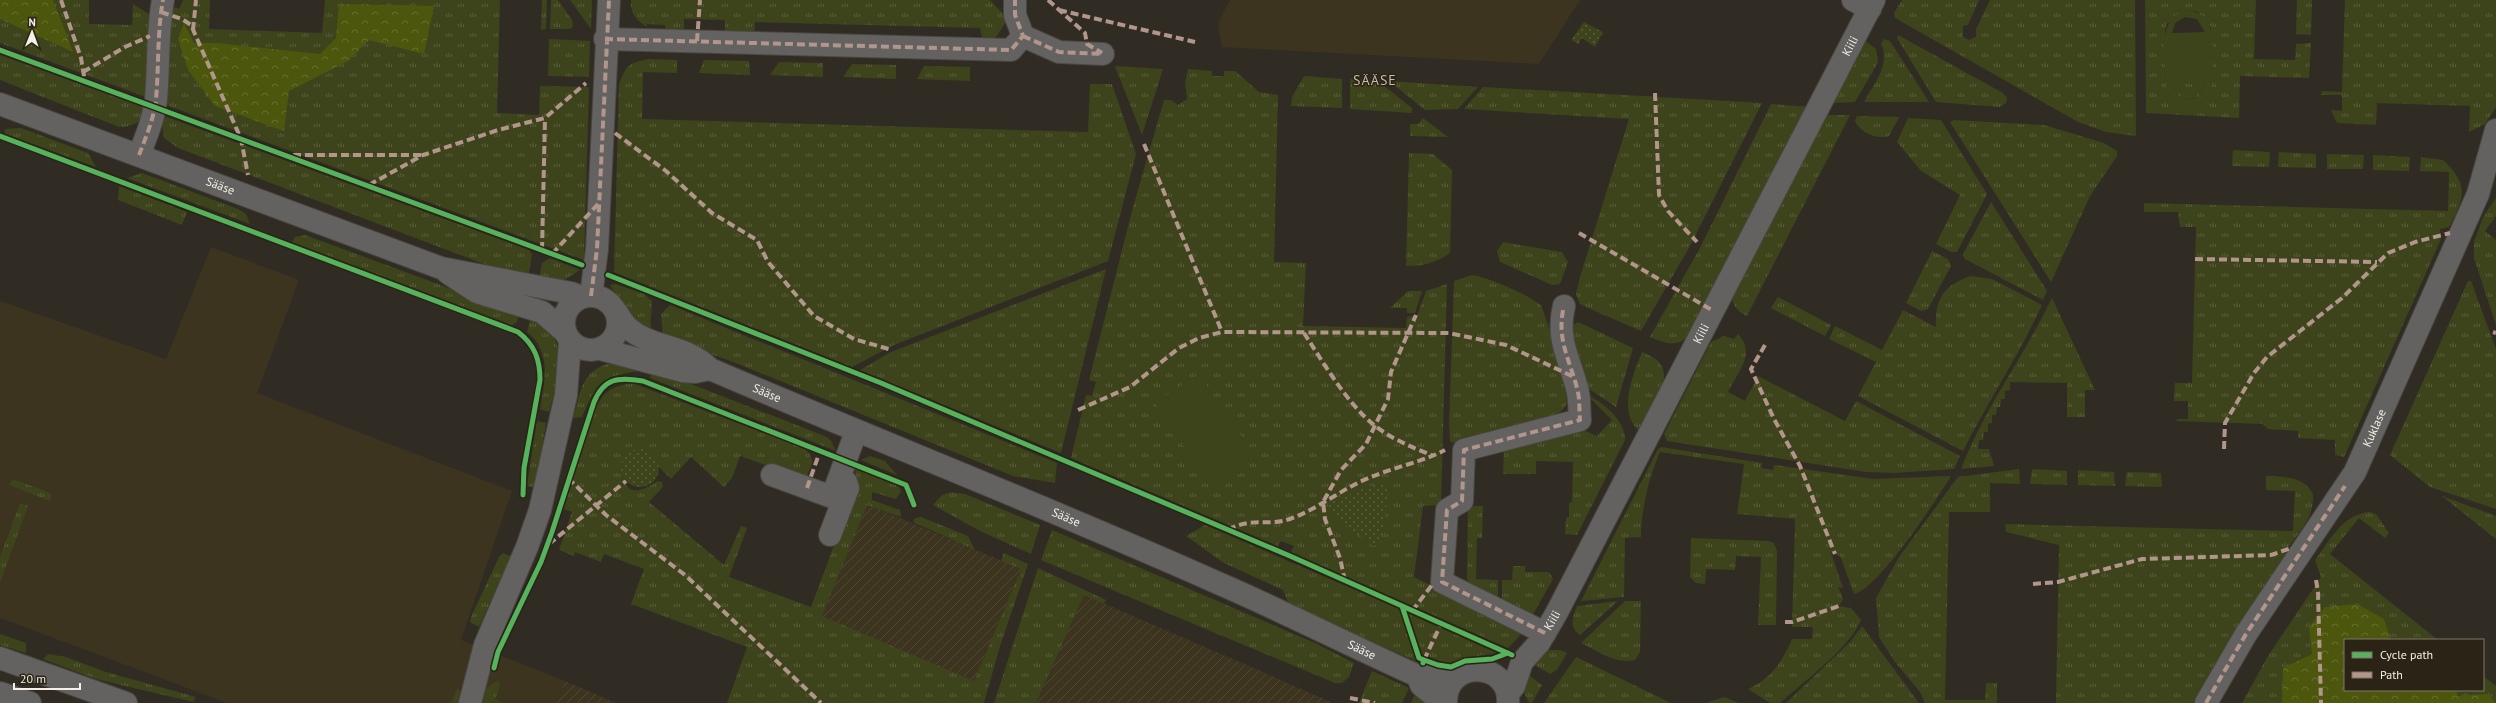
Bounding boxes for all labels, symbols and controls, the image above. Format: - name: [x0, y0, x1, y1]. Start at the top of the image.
- north arrow: [12, 12, 52, 52]
- text: N: [28, 15, 36, 29]
- street label: Kiili: [1838, 33, 1861, 58]
- district label: SÄÄSE: [1353, 71, 1397, 89]
- street label: Sääse: [204, 173, 237, 198]
- street label: Kiili: [1689, 321, 1712, 346]
- street label: Sääse: [751, 380, 783, 405]
- street label: Kuklase: [2359, 407, 2389, 449]
- street label: Sääse: [1050, 504, 1083, 530]
- street label: Kiili: [1540, 608, 1564, 633]
- street label: Sääse: [1345, 636, 1378, 663]
- legend: [2344, 639, 2484, 691]
- text: Cycle path: [2380, 647, 2433, 662]
- scale bar: [14, 665, 80, 691]
- text: Path: [2380, 667, 2403, 682]
- text: 20 m: [20, 671, 46, 686]

